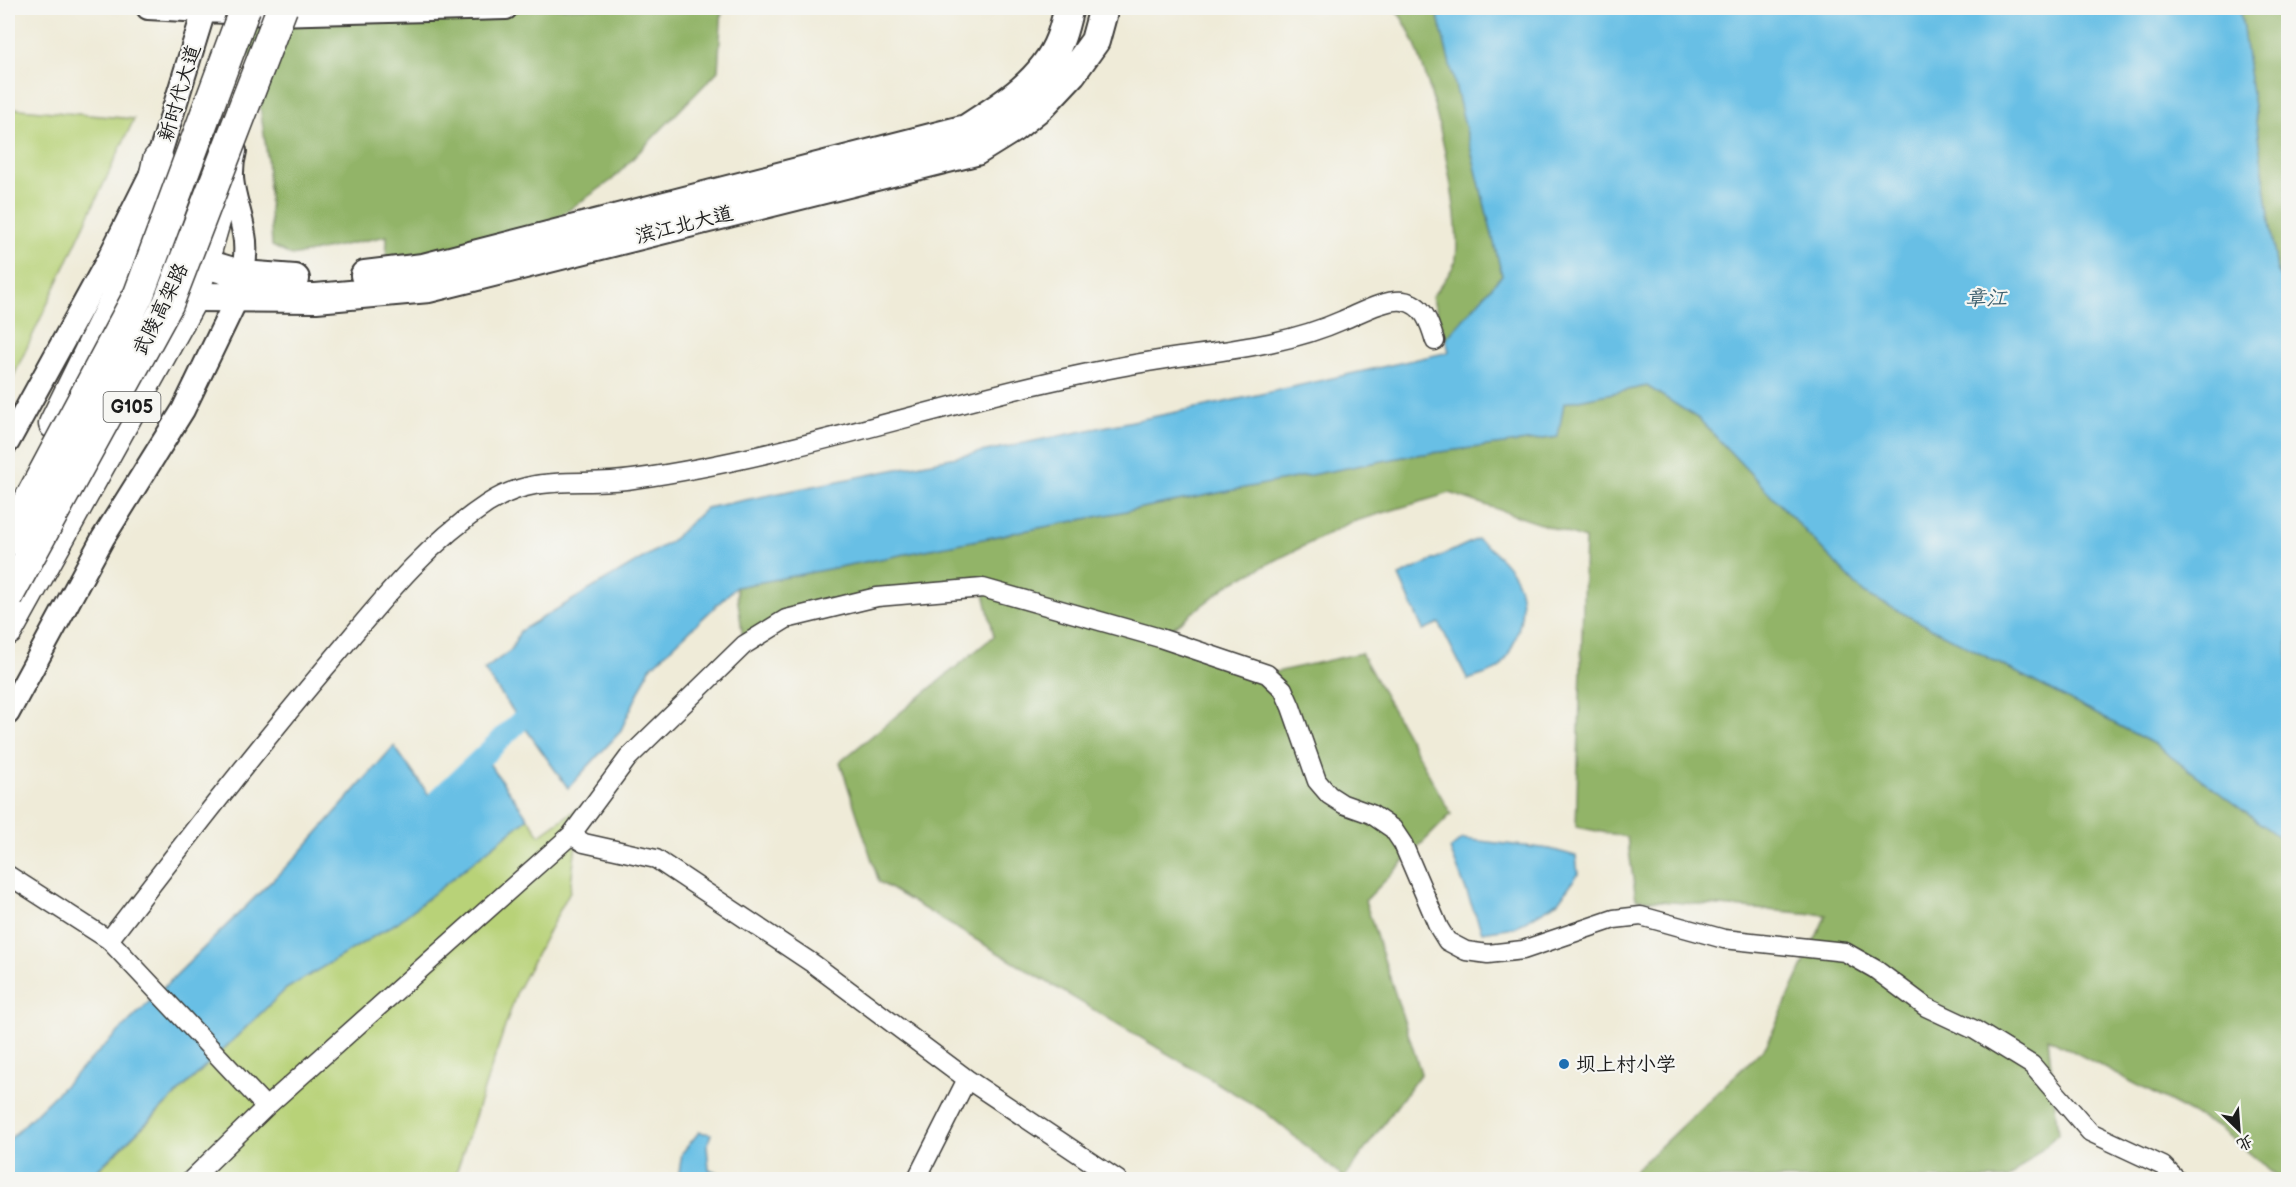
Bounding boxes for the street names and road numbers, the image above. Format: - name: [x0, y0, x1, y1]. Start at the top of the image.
- street label: 新时代大道: [154, 42, 206, 145]
- street label: 滨江北大道: [633, 201, 736, 249]
- street label: 武陵高架路: [128, 258, 194, 360]
- road number: G105: [104, 392, 160, 422]

